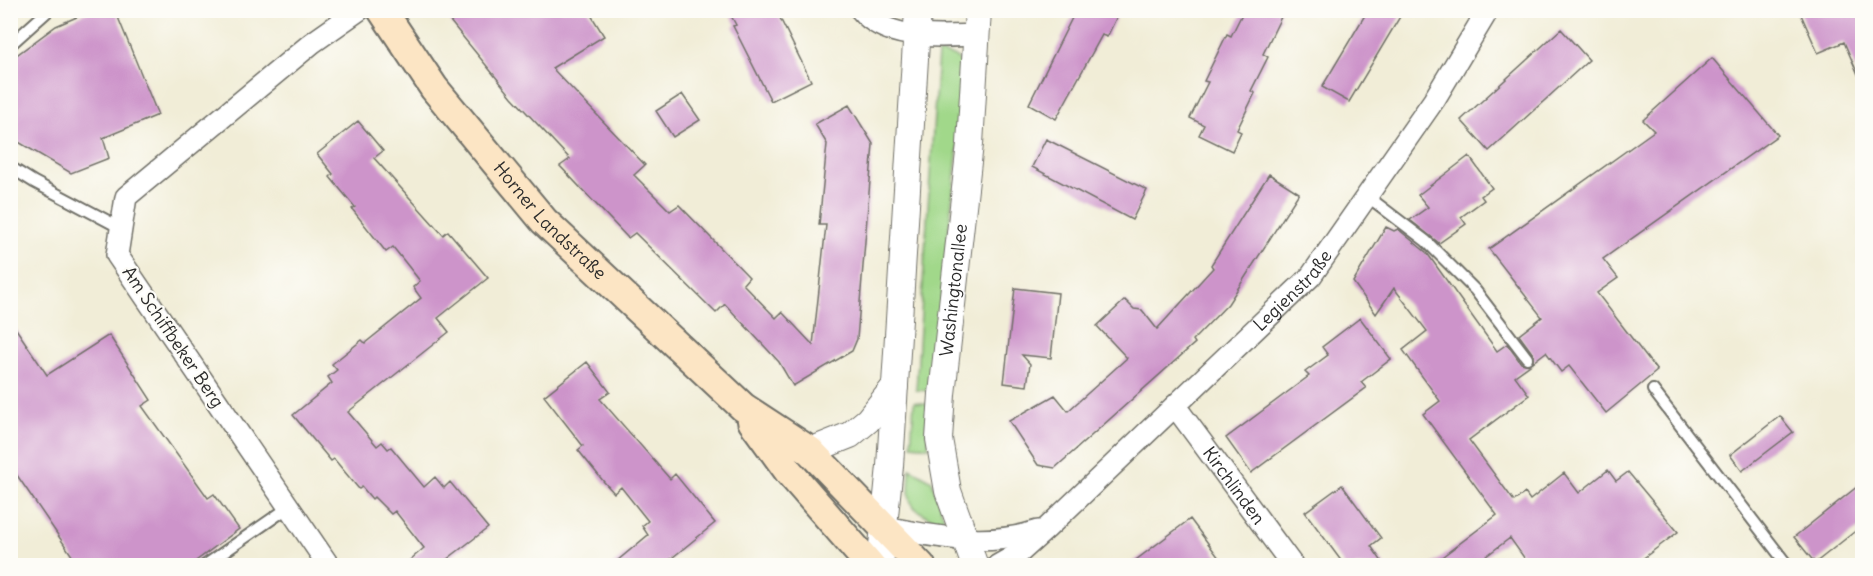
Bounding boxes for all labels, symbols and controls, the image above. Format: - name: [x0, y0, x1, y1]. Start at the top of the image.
- street label: Horner Landstraße: [489, 157, 611, 284]
- street label: Washingtonallee: [934, 223, 972, 358]
- street label: Legienstraße: [1248, 245, 1337, 336]
- street label: Am Schiffbeker Berg: [118, 262, 229, 412]
- street label: Kirchlinden: [1198, 442, 1270, 529]

